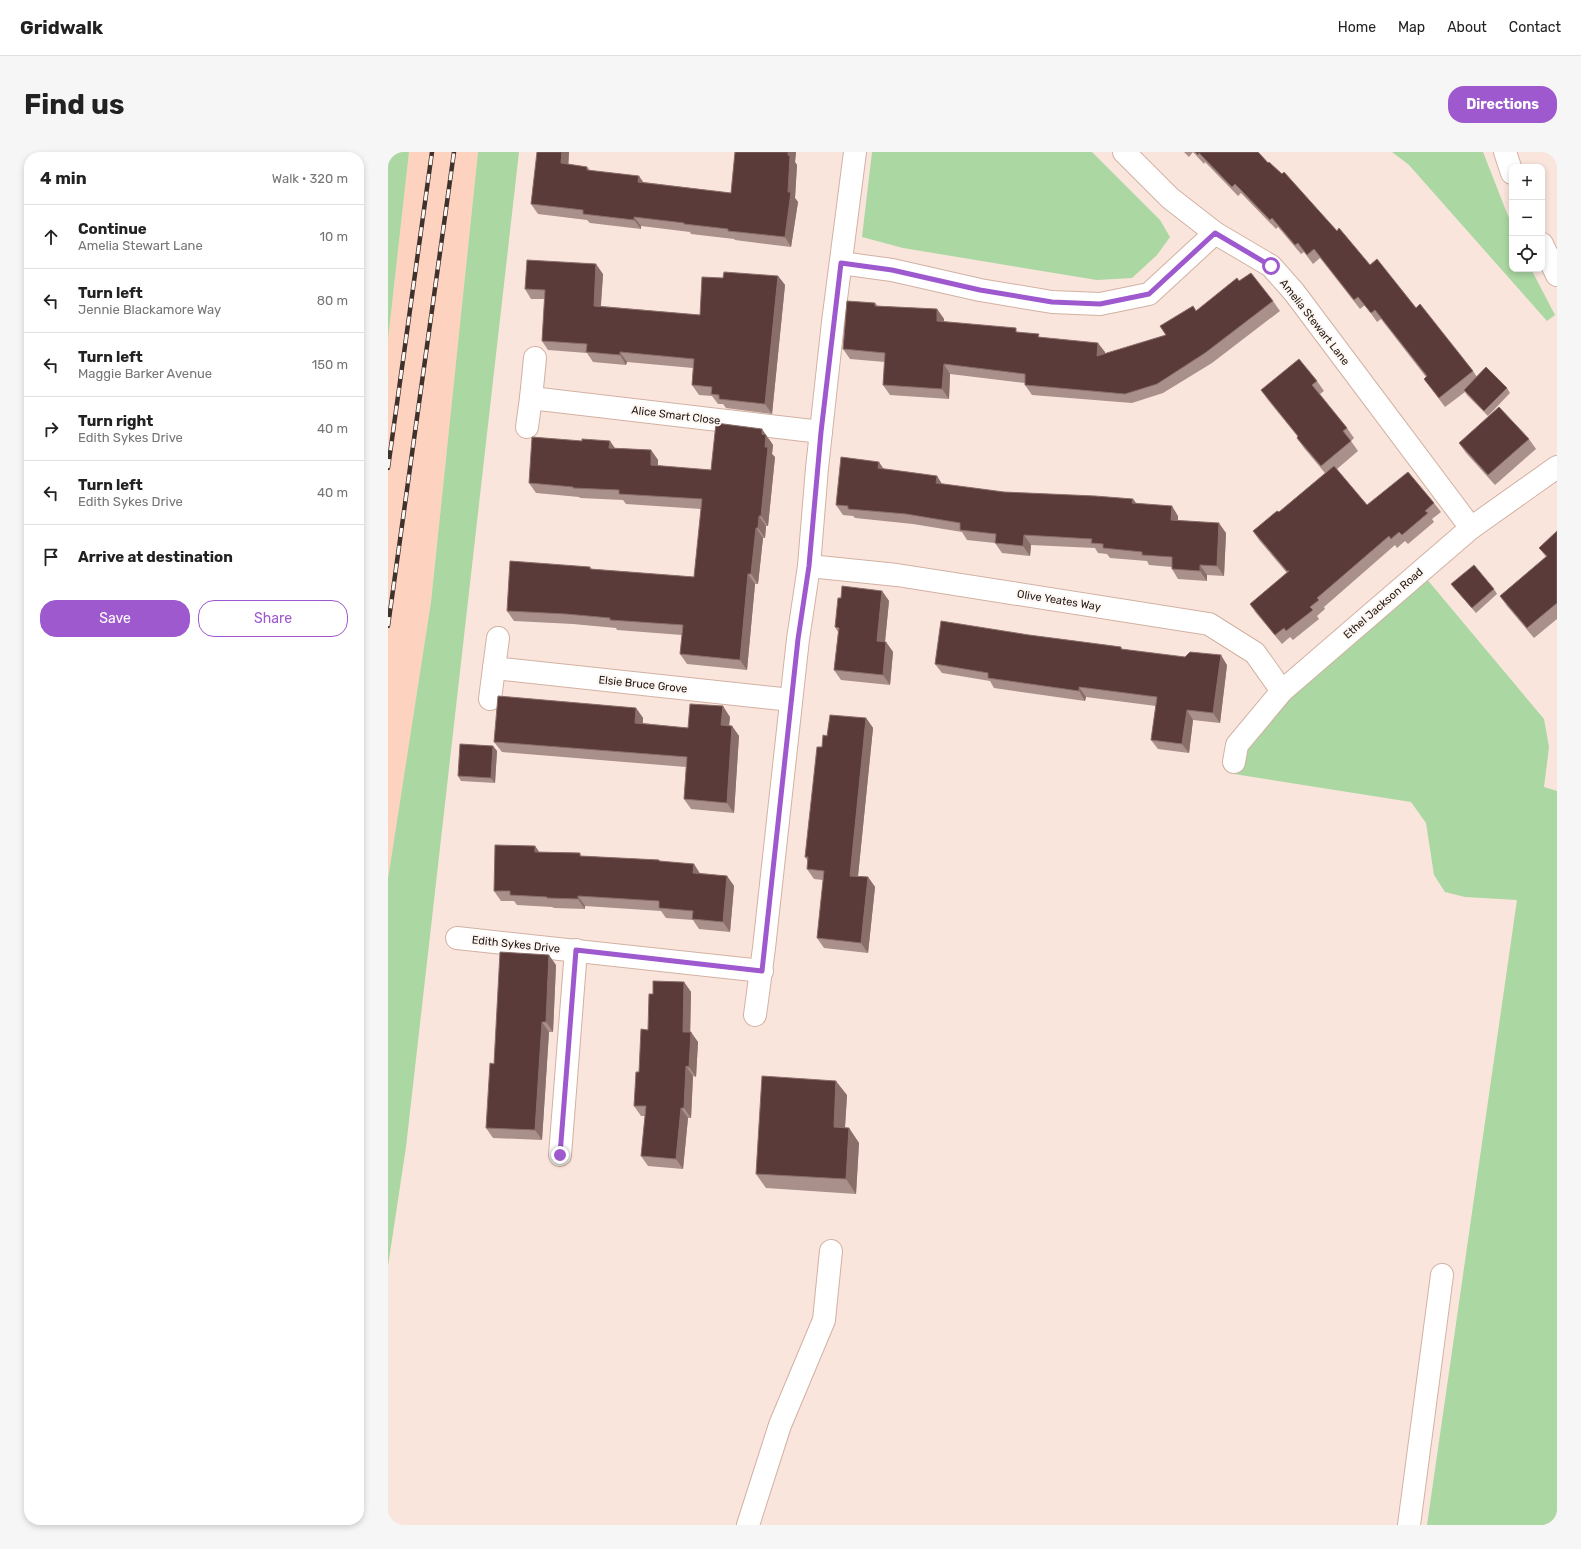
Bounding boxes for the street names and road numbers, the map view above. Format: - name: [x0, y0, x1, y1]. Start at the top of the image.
- street label: Amelia Stewart Lane: [1277, 277, 1352, 368]
- street label: Alice Smart Close: [631, 404, 721, 427]
- street label: Ethel Jackson Road: [1341, 565, 1426, 641]
- street label: Olive Yeates Way: [1016, 587, 1102, 614]
- street label: Elsie Bruce Grove: [598, 673, 688, 696]
- street label: Edith Sykes Drive: [471, 933, 561, 956]

